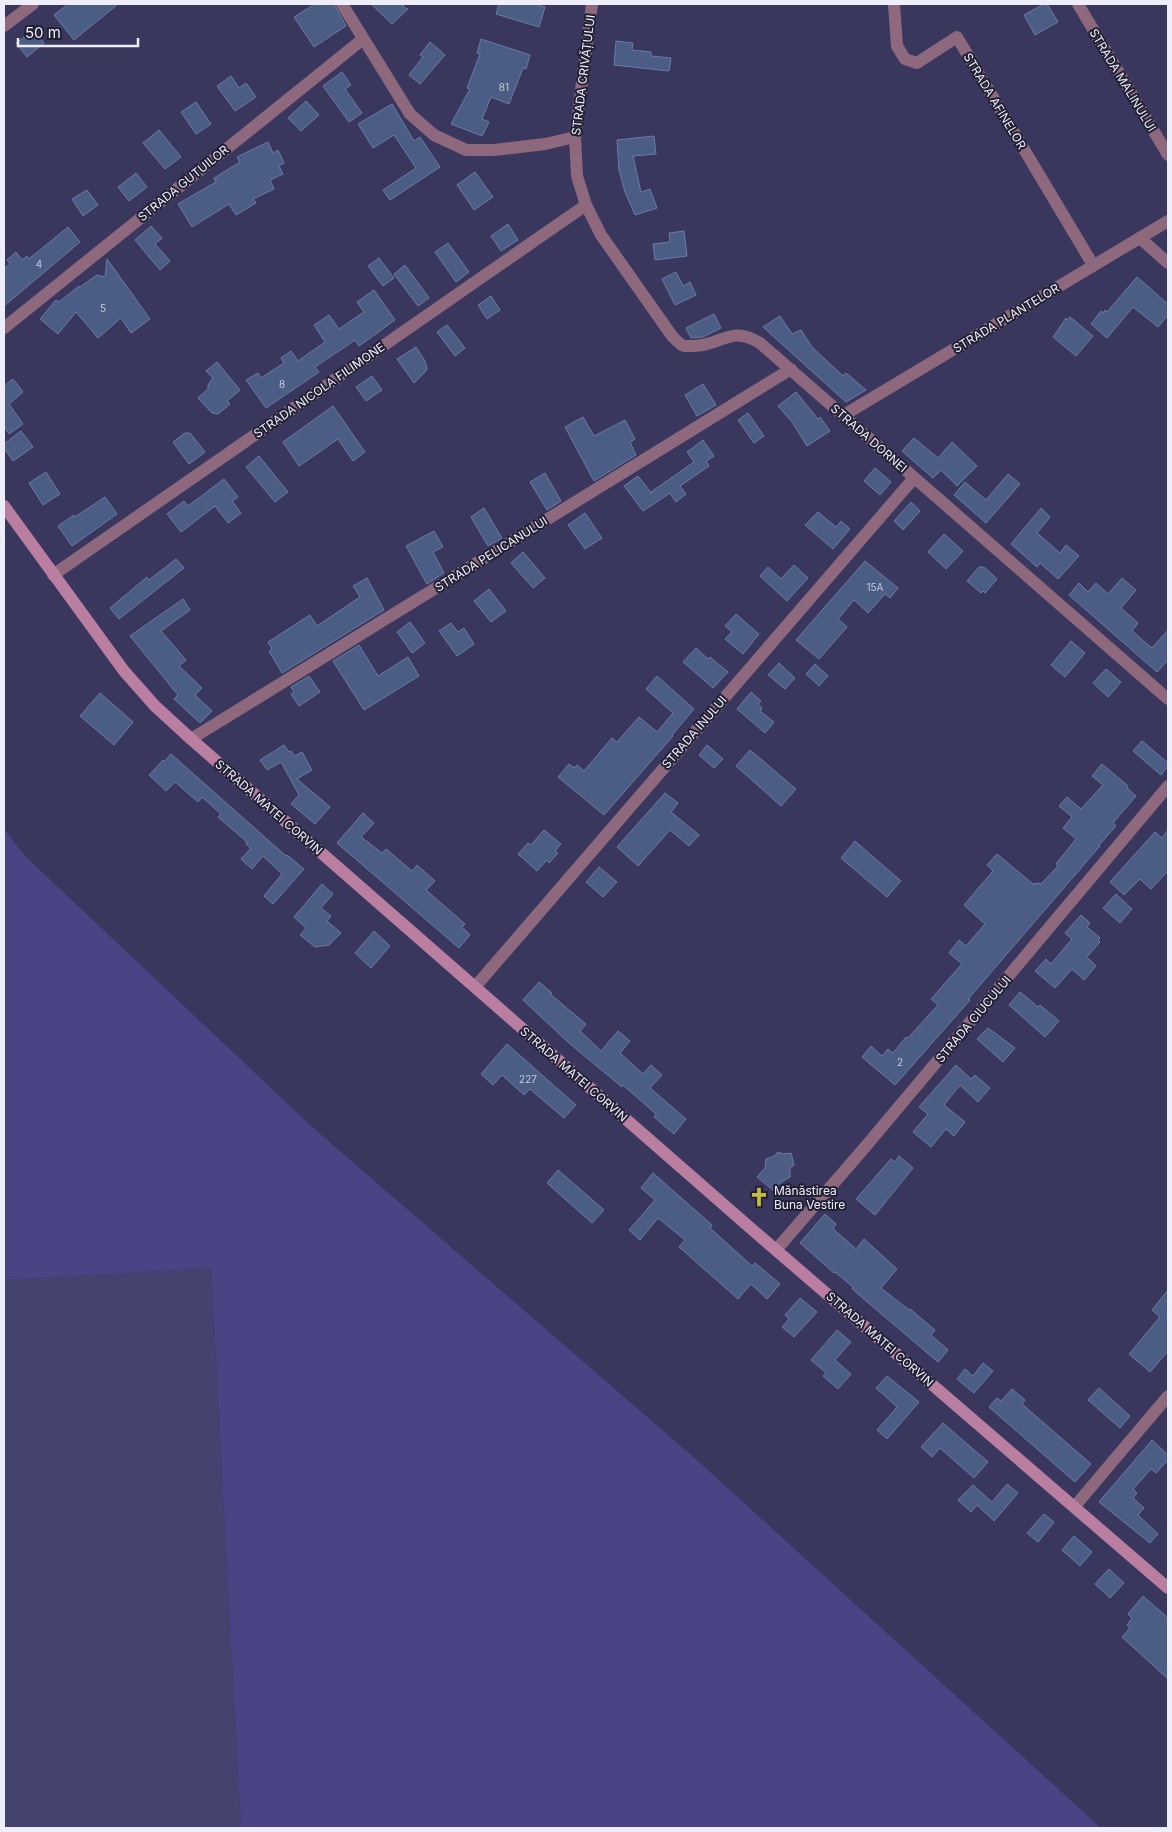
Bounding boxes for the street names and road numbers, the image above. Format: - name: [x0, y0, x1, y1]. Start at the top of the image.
- street label: STRADA CRIVĂȚULUI: [568, 14, 598, 136]
- street label: STRADA MALINULUI: [1086, 26, 1160, 134]
- street label: STRADA AFINELOR: [960, 50, 1030, 152]
- street label: STRADA GUTUILOR: [135, 142, 232, 224]
- street label: STRADA PLANTELOR: [950, 280, 1062, 356]
- street label: STRADA NICOLA FILIMONE: [251, 339, 387, 441]
- street label: STRADA DORNEI: [828, 401, 910, 475]
- street label: STRADA PELICANULUI: [432, 513, 550, 595]
- street label: STRADA INULUI: [658, 693, 730, 771]
- street label: STRADA MATEI CORVIN: [212, 756, 326, 858]
- street label: STRADA CIUCULUI: [932, 972, 1014, 1066]
- street label: STRADA MATEI CORVIN: [517, 1023, 631, 1125]
- street label: STRADA MATEI CORVIN: [823, 1288, 937, 1390]

